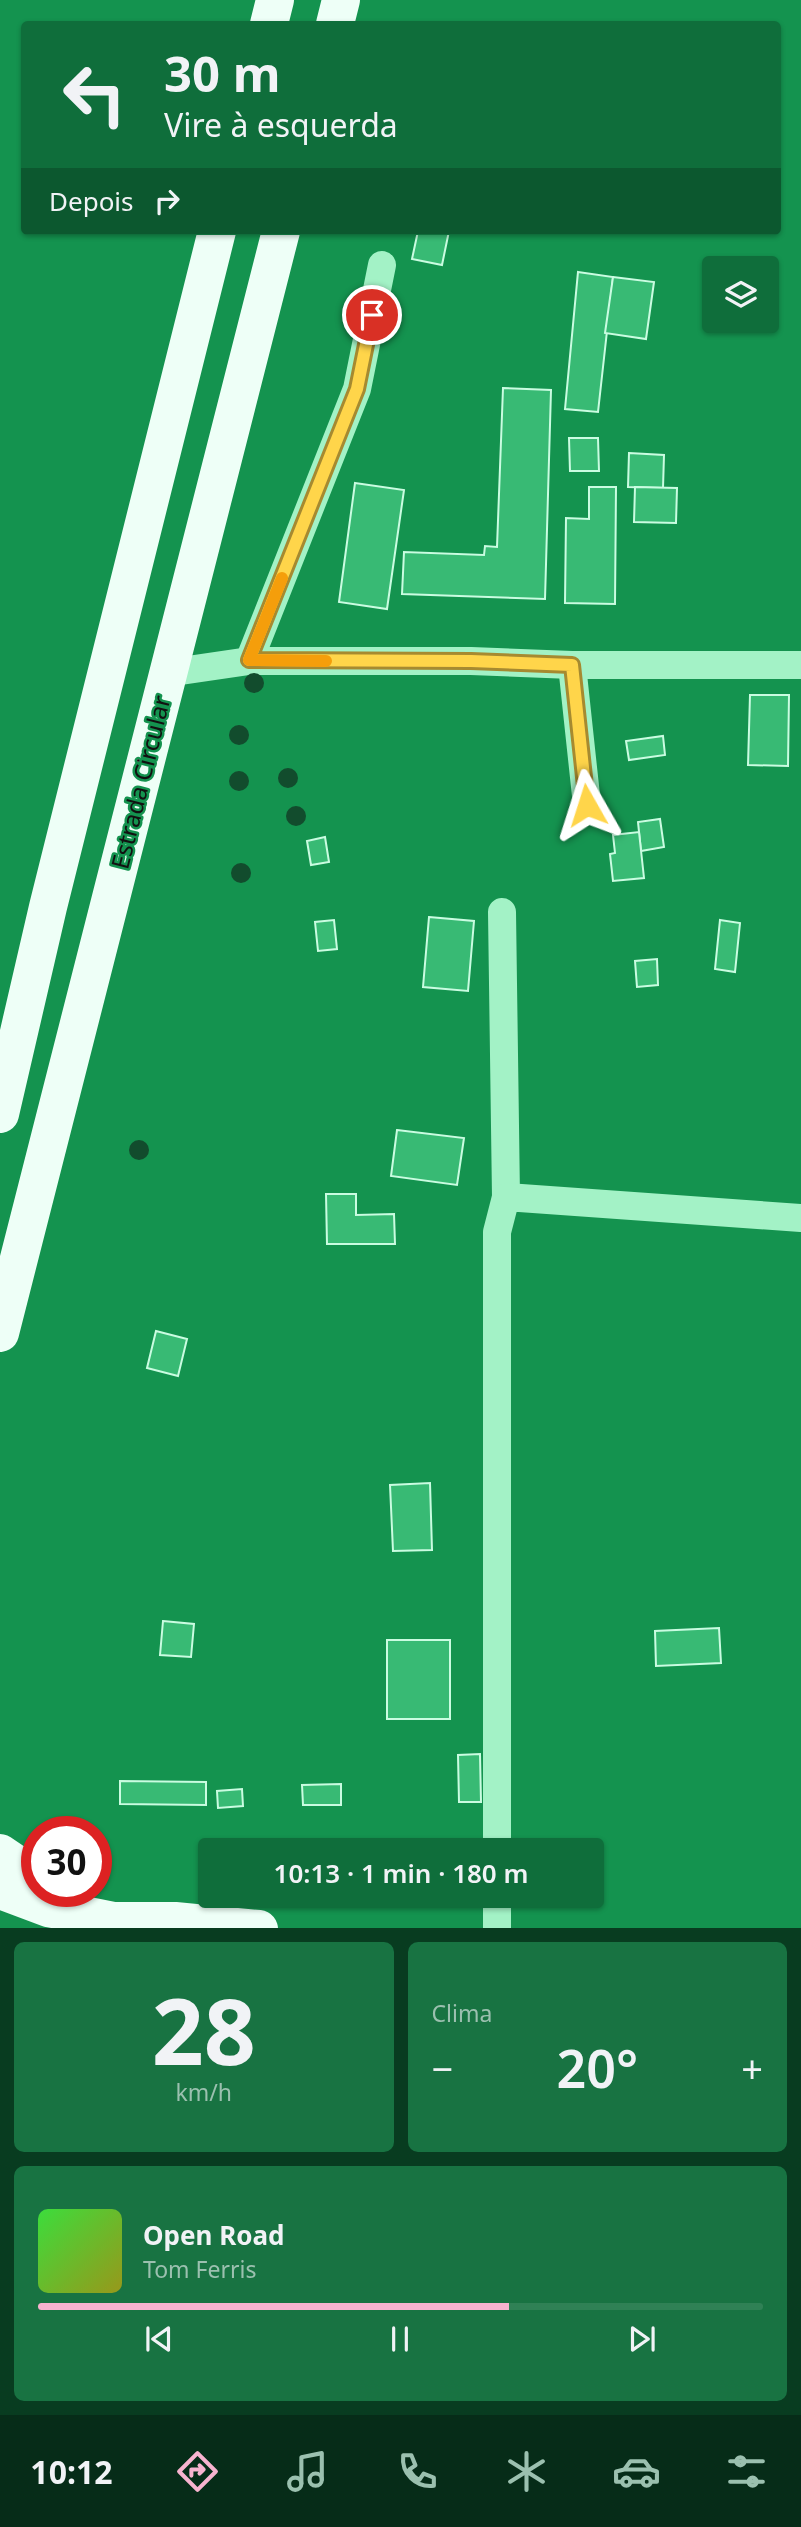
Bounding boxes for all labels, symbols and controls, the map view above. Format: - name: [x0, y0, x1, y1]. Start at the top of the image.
- text: 30 m: [164, 40, 281, 106]
- icon: left: [49, 49, 140, 140]
- text: Vire à esquerda: [164, 103, 398, 146]
- icon: right: [148, 182, 186, 220]
- text: Depois: [49, 183, 134, 219]
- map controls: [702, 256, 779, 333]
- button: layers: [702, 256, 779, 333]
- pin: [342, 285, 402, 345]
- icon: arrive: [353, 296, 391, 334]
- street label: Estrada Circular: [103, 692, 178, 872]
- position arrow: [550, 768, 624, 842]
- speed limit sign: 30: [21, 1816, 112, 1907]
- text: 10:13 · 1 min · 180 m: [274, 1855, 528, 1891]
- text: 28: [152, 1968, 256, 2092]
- text: Clima: [432, 1997, 492, 2029]
- text: 20°: [556, 2032, 638, 2103]
- text: −: [432, 2042, 453, 2094]
- text: +: [741, 2042, 763, 2094]
- text: km/h: [175, 2076, 232, 2108]
- text: Open Road: [143, 2217, 285, 2253]
- text: Tom Ferris: [143, 2253, 256, 2285]
- icon: previous: [140, 2320, 178, 2358]
- icon: pause: [381, 2320, 419, 2358]
- icon: next: [623, 2320, 661, 2358]
- icon: directions: [173, 2447, 222, 2496]
- icon: music: [283, 2447, 332, 2496]
- icon: phone: [393, 2447, 442, 2496]
- icon: climate: [502, 2447, 551, 2496]
- icon: car: [612, 2447, 661, 2496]
- icon: filters: [722, 2447, 771, 2496]
- text: 10:12: [30, 2450, 113, 2493]

